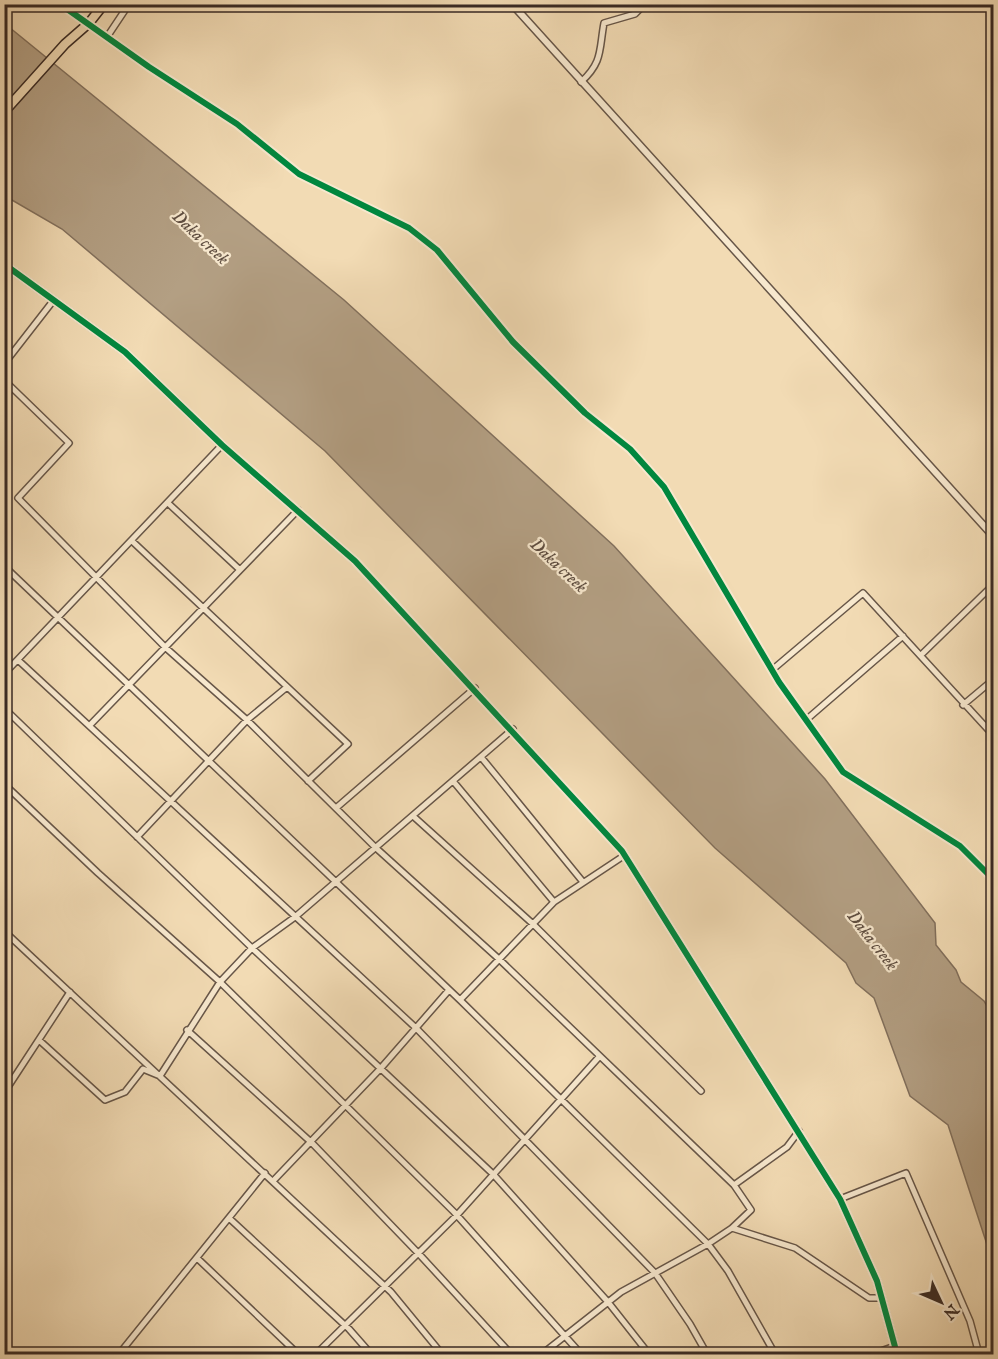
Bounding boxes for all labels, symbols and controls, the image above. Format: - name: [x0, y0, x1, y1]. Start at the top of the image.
- water label: Daka creek: [166, 206, 234, 271]
- water label: Daka creek: [524, 534, 592, 599]
- water label: Daka creek: [841, 906, 903, 976]
- north arrow: [911, 1272, 971, 1332]
- text: N: [938, 1298, 963, 1323]

